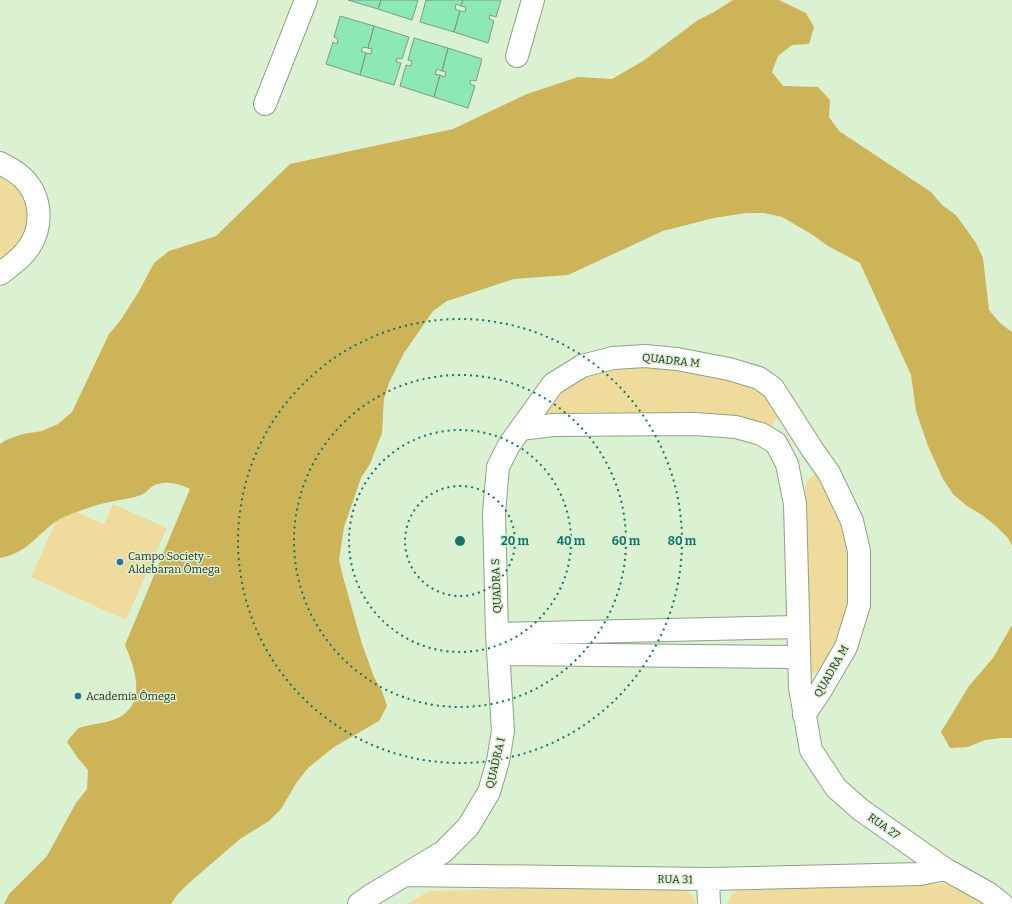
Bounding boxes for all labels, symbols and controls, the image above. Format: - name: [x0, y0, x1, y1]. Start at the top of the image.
- street label: QUADRA M: [641, 351, 701, 370]
- centre of rings: [453, 534, 467, 548]
- text: 20 m: [501, 534, 530, 548]
- text: 40 m: [557, 534, 586, 548]
- text: 60 m: [612, 534, 641, 548]
- text: 80 m: [668, 534, 697, 548]
- place label: Campo Society - Aldebaran Ômega: [128, 550, 220, 576]
- marker: Campo Society - Aldebaran Ômega: [115, 557, 125, 567]
- street label: QUADRA S: [489, 558, 504, 614]
- street label: QUADRA M: [811, 643, 852, 700]
- place label: Academia Ômega: [86, 689, 176, 703]
- marker: Academia Ômega: [73, 691, 83, 701]
- street label: QUADRA I: [483, 736, 508, 790]
- street label: RUA 27: [865, 811, 903, 842]
- street label: RUA 31: [657, 873, 693, 886]

